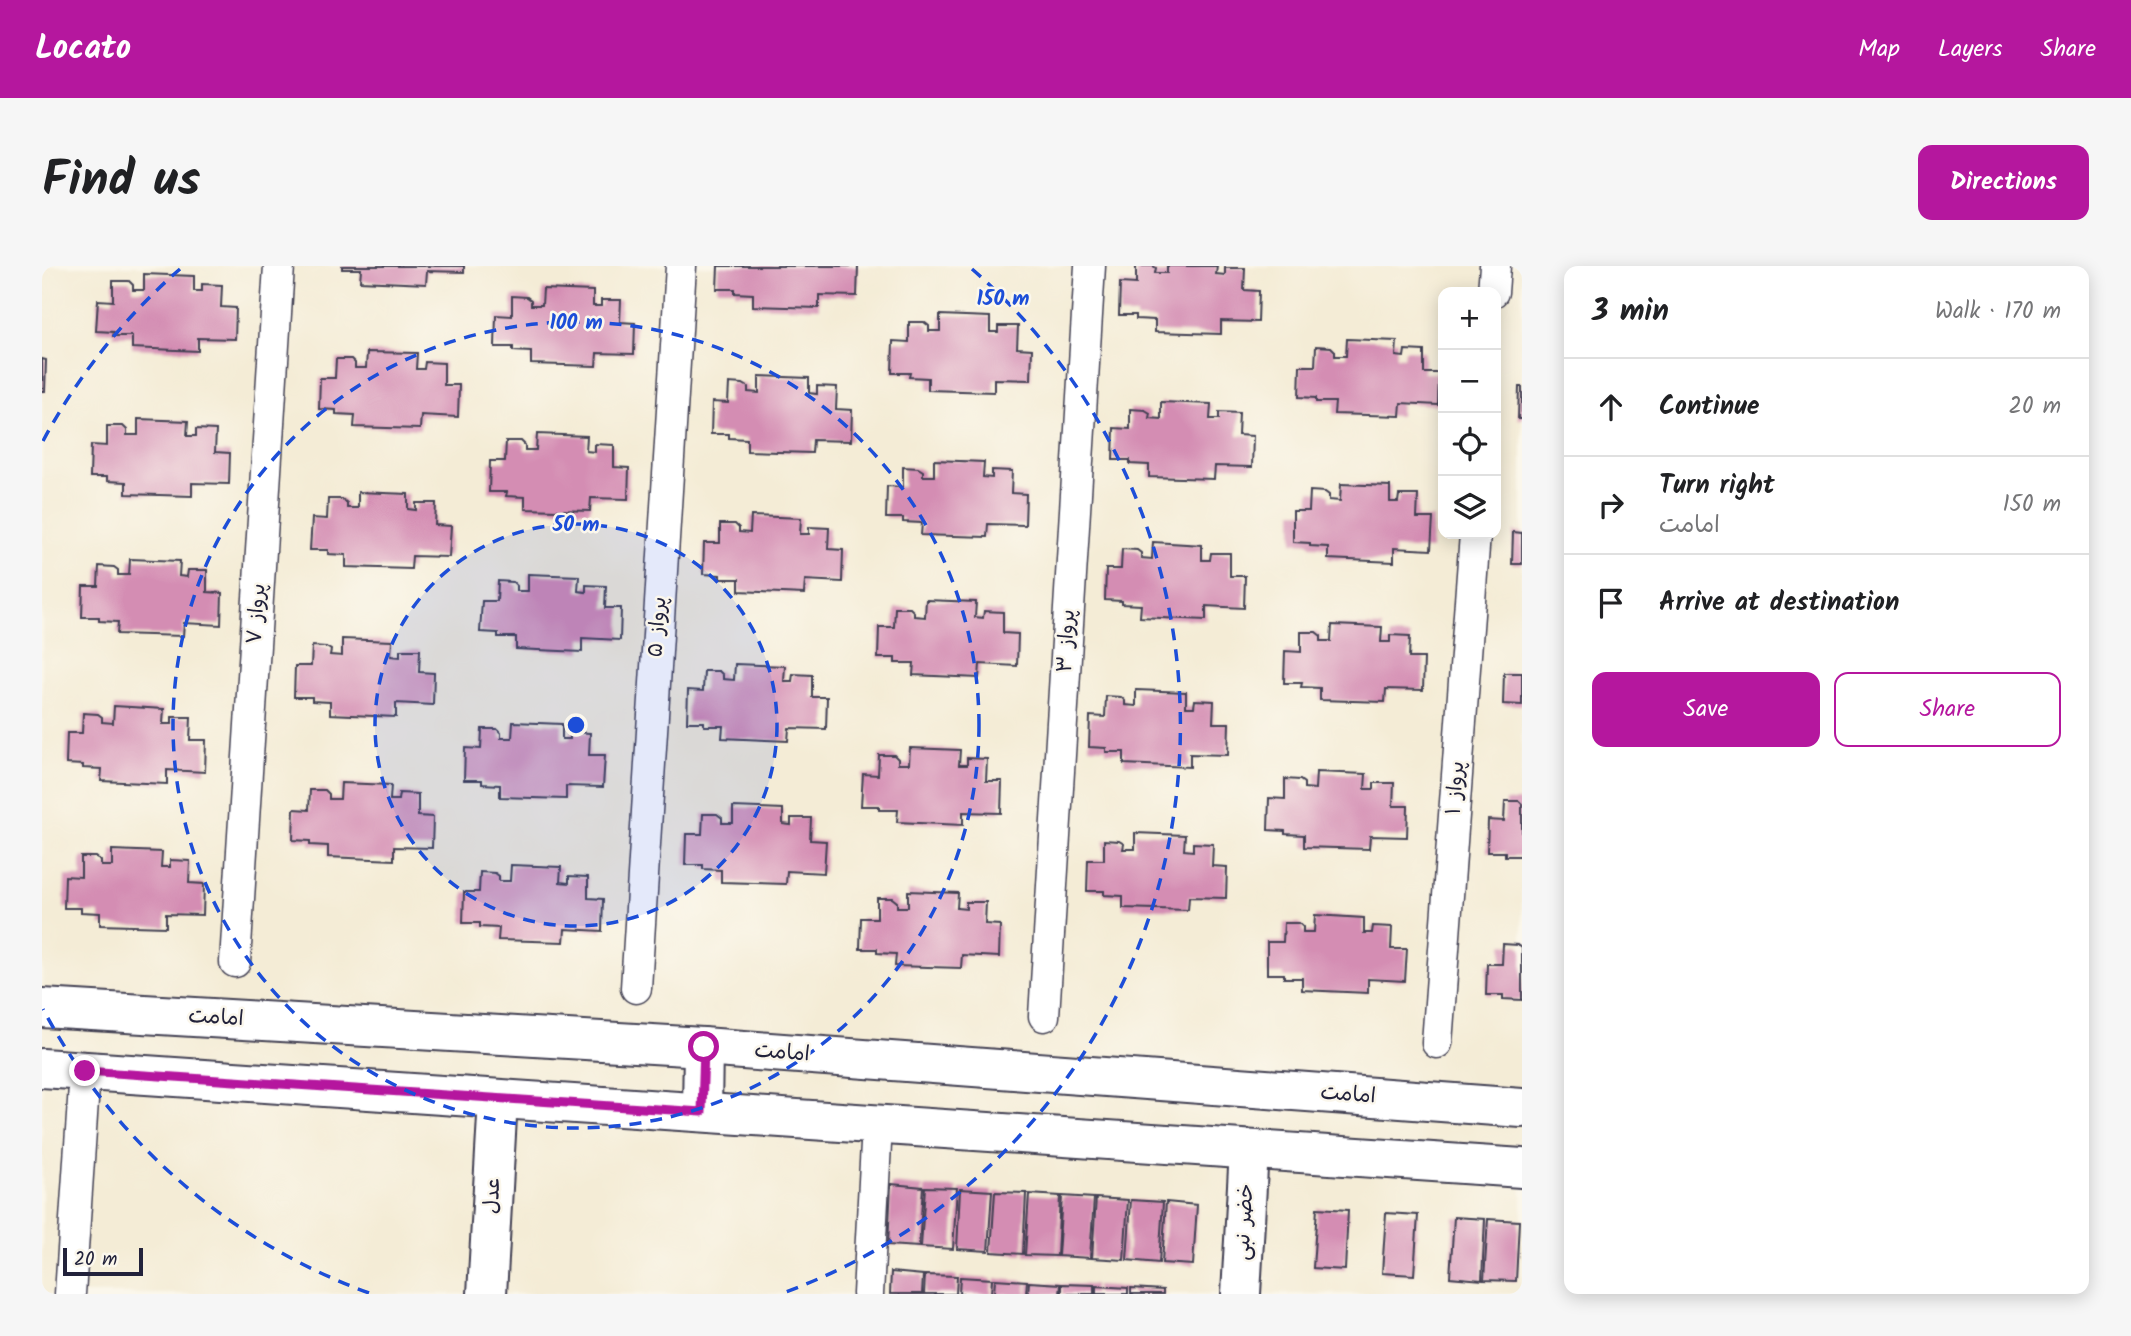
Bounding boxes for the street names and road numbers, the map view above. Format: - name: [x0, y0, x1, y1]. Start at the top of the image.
- street label: پرواز ۷: [238, 582, 276, 646]
- street label: پرواز ۵: [639, 596, 677, 658]
- street label: پرواز ۳: [1049, 609, 1085, 673]
- street label: پرواز ۱: [1438, 760, 1474, 816]
- street label: امامت: [187, 1000, 245, 1036]
- street label: امامت: [753, 1035, 811, 1071]
- street label: امامت: [1319, 1077, 1377, 1113]
- street label: عدل: [476, 1177, 510, 1215]
- street label: خضر نبی: [1227, 1183, 1263, 1261]

